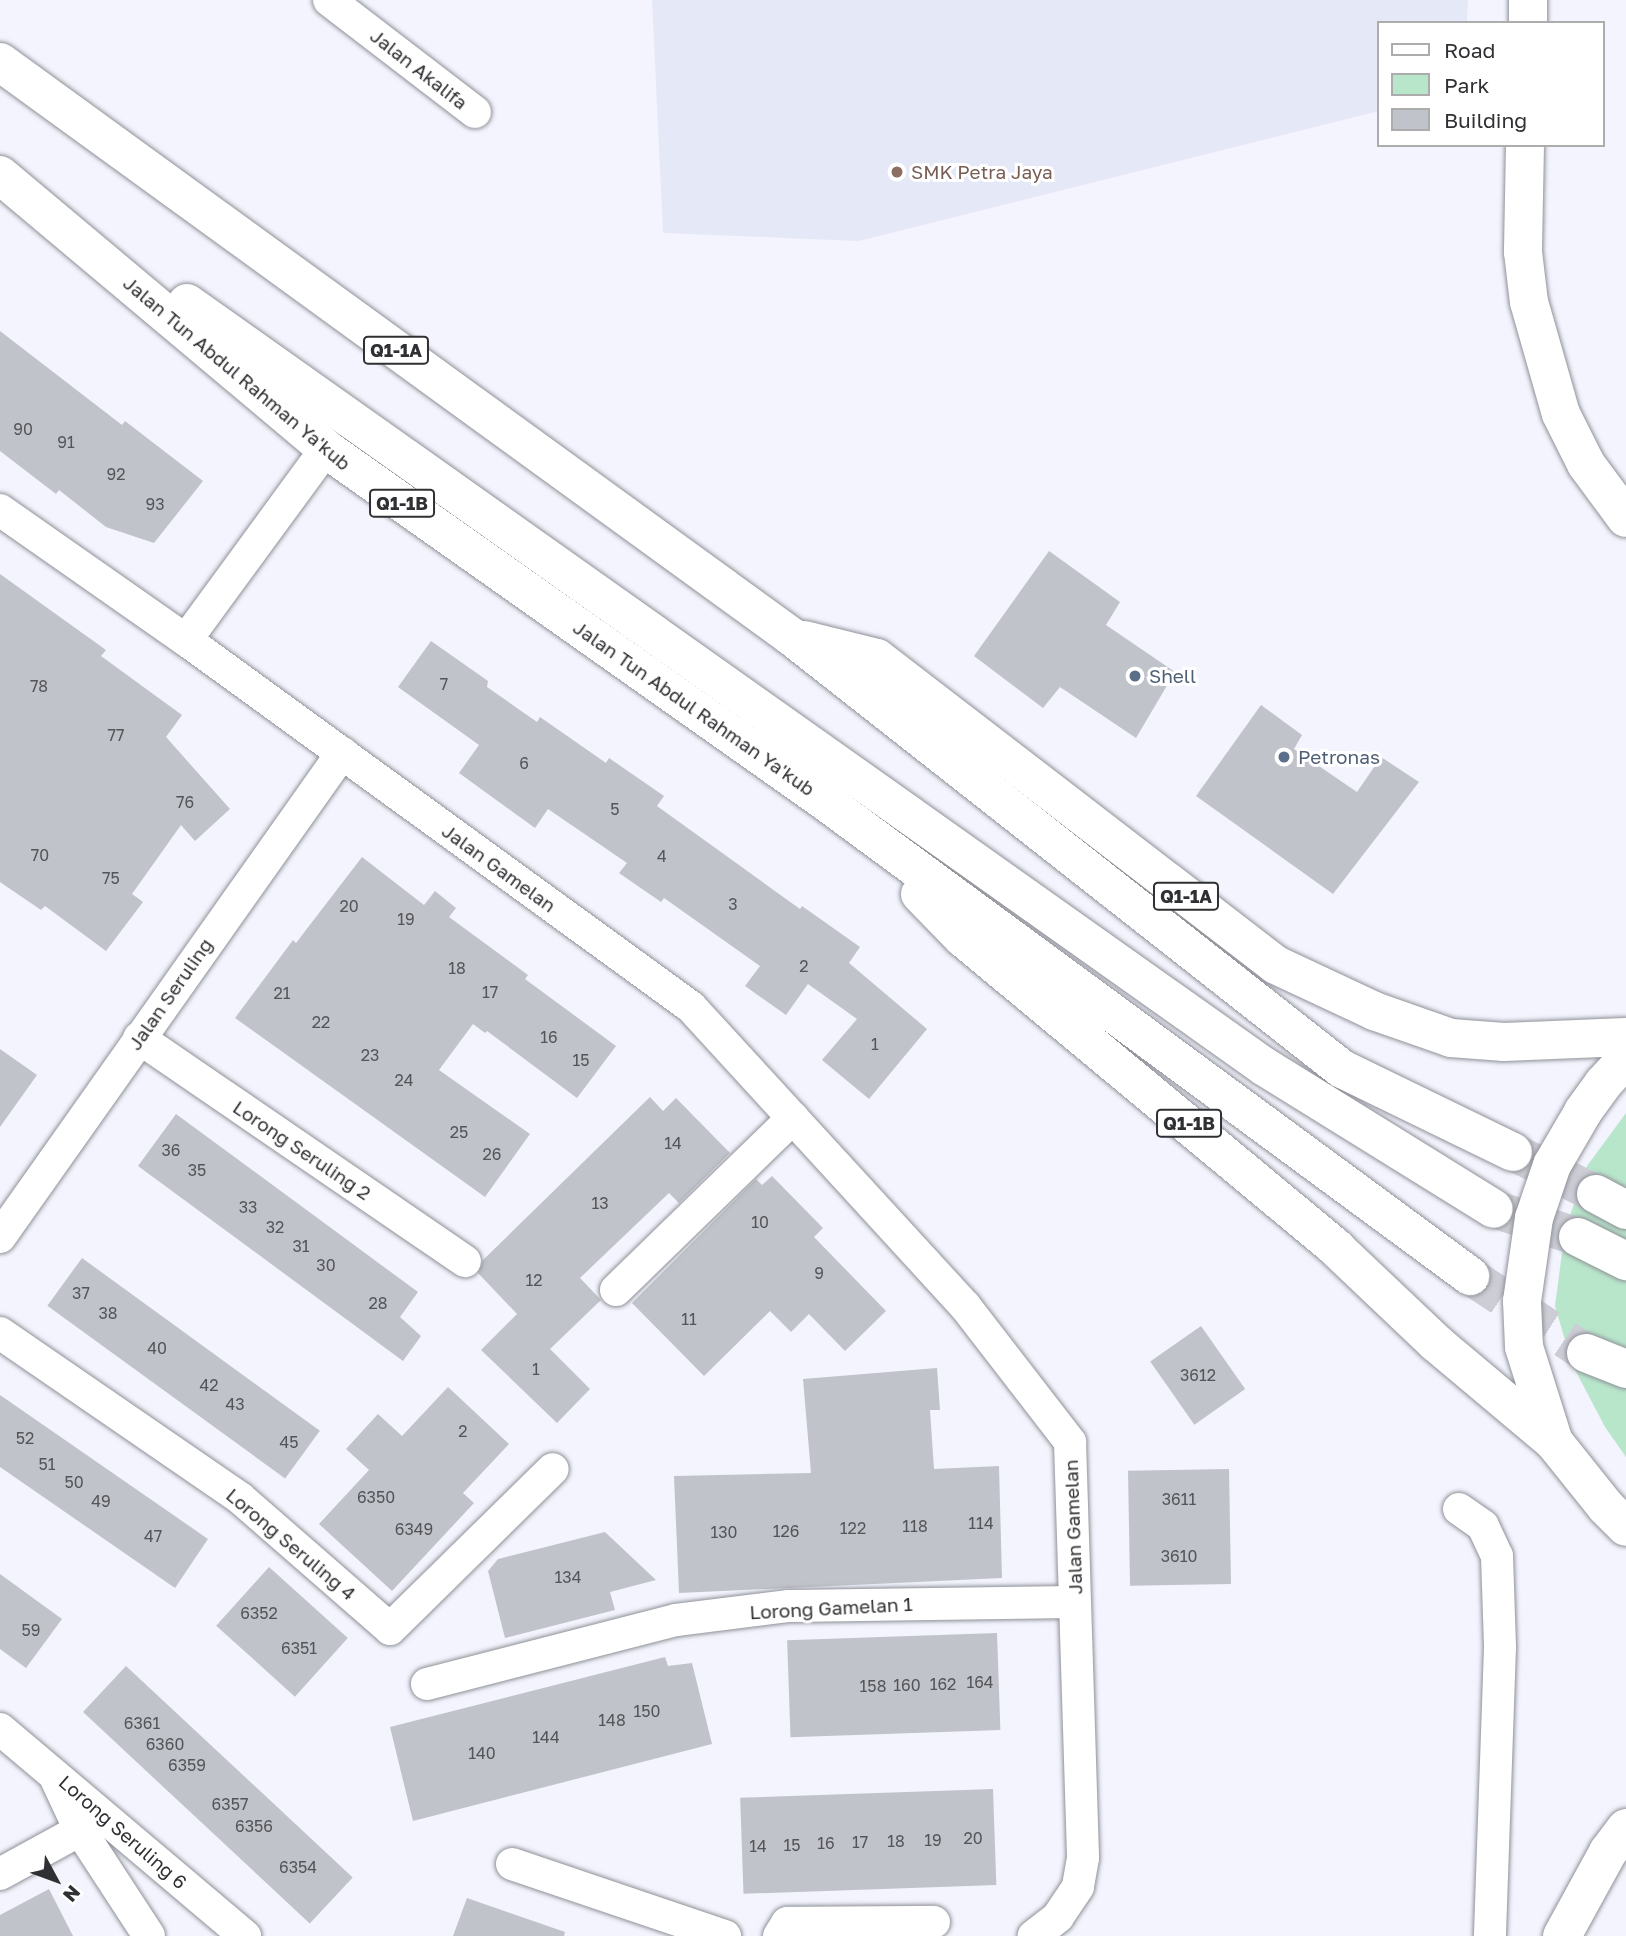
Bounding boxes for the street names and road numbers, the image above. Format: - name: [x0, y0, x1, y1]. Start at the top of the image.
- street label: Jalan Akalifa: [366, 24, 472, 114]
- street label: Jalan Tun Abdul Rahman Ya'kub: [119, 271, 355, 475]
- road number: Q1-1A: [363, 336, 429, 364]
- road number: Q1-1B: [369, 489, 435, 518]
- street label: Jalan Tun Abdul Rahman Ya'kub: [569, 616, 819, 800]
- street label: Jalan Gamelan: [438, 819, 560, 917]
- road number: Q1-1A: [1153, 882, 1219, 911]
- street label: Jalan Seruling: [123, 934, 217, 1054]
- street label: Lorong Seruling 2: [229, 1095, 375, 1205]
- road number: Q1-1B: [1156, 1108, 1222, 1138]
- street label: Jalan Gamelan: [1059, 1459, 1087, 1595]
- street label: Lorong Seruling 4: [222, 1483, 360, 1605]
- street label: Lorong Gamelan 1: [749, 1592, 913, 1624]
- street label: Lorong Seruling 6: [55, 1770, 191, 1894]

